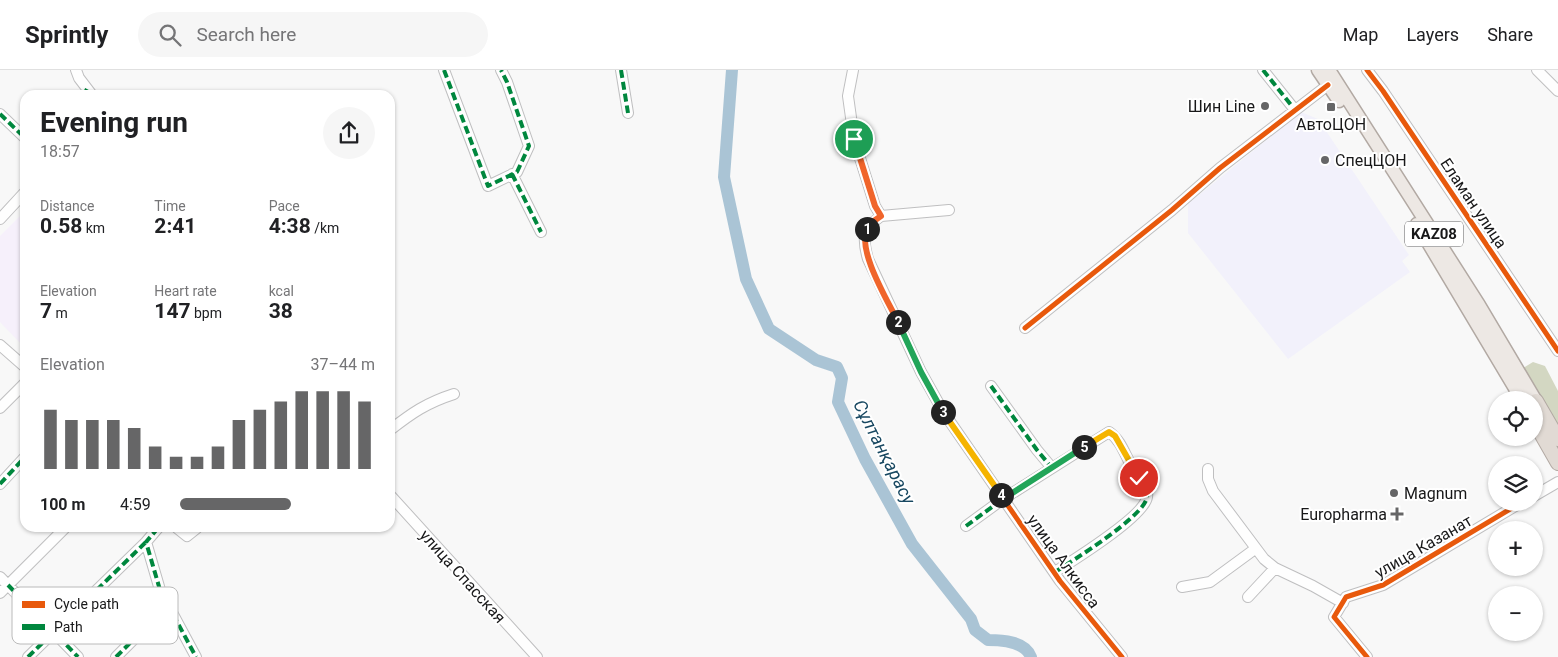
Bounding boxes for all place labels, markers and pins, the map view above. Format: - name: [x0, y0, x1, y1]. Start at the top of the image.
- place label: Шин Line: [1188, 97, 1255, 116]
- marker: Шин Line: [1259, 100, 1271, 112]
- marker: АвтоЦОН: [1325, 101, 1337, 113]
- place label: АвтоЦОН: [1296, 115, 1366, 134]
- pin: [833, 118, 875, 160]
- place label: СпецЦОН: [1335, 151, 1407, 170]
- marker: СпецЦОН: [1319, 154, 1331, 166]
- pin: 1: [854, 216, 880, 242]
- pin: 2: [886, 310, 910, 334]
- pin: 3: [930, 400, 956, 424]
- pin: 5: [1072, 434, 1096, 460]
- pin: [1118, 457, 1160, 499]
- pin: 4: [988, 482, 1014, 508]
- place label: Magnum: [1404, 484, 1467, 503]
- marker: Magnum: [1388, 487, 1400, 499]
- place label: Europharma: [1300, 505, 1387, 524]
- marker: Europharma: [1391, 508, 1403, 520]

